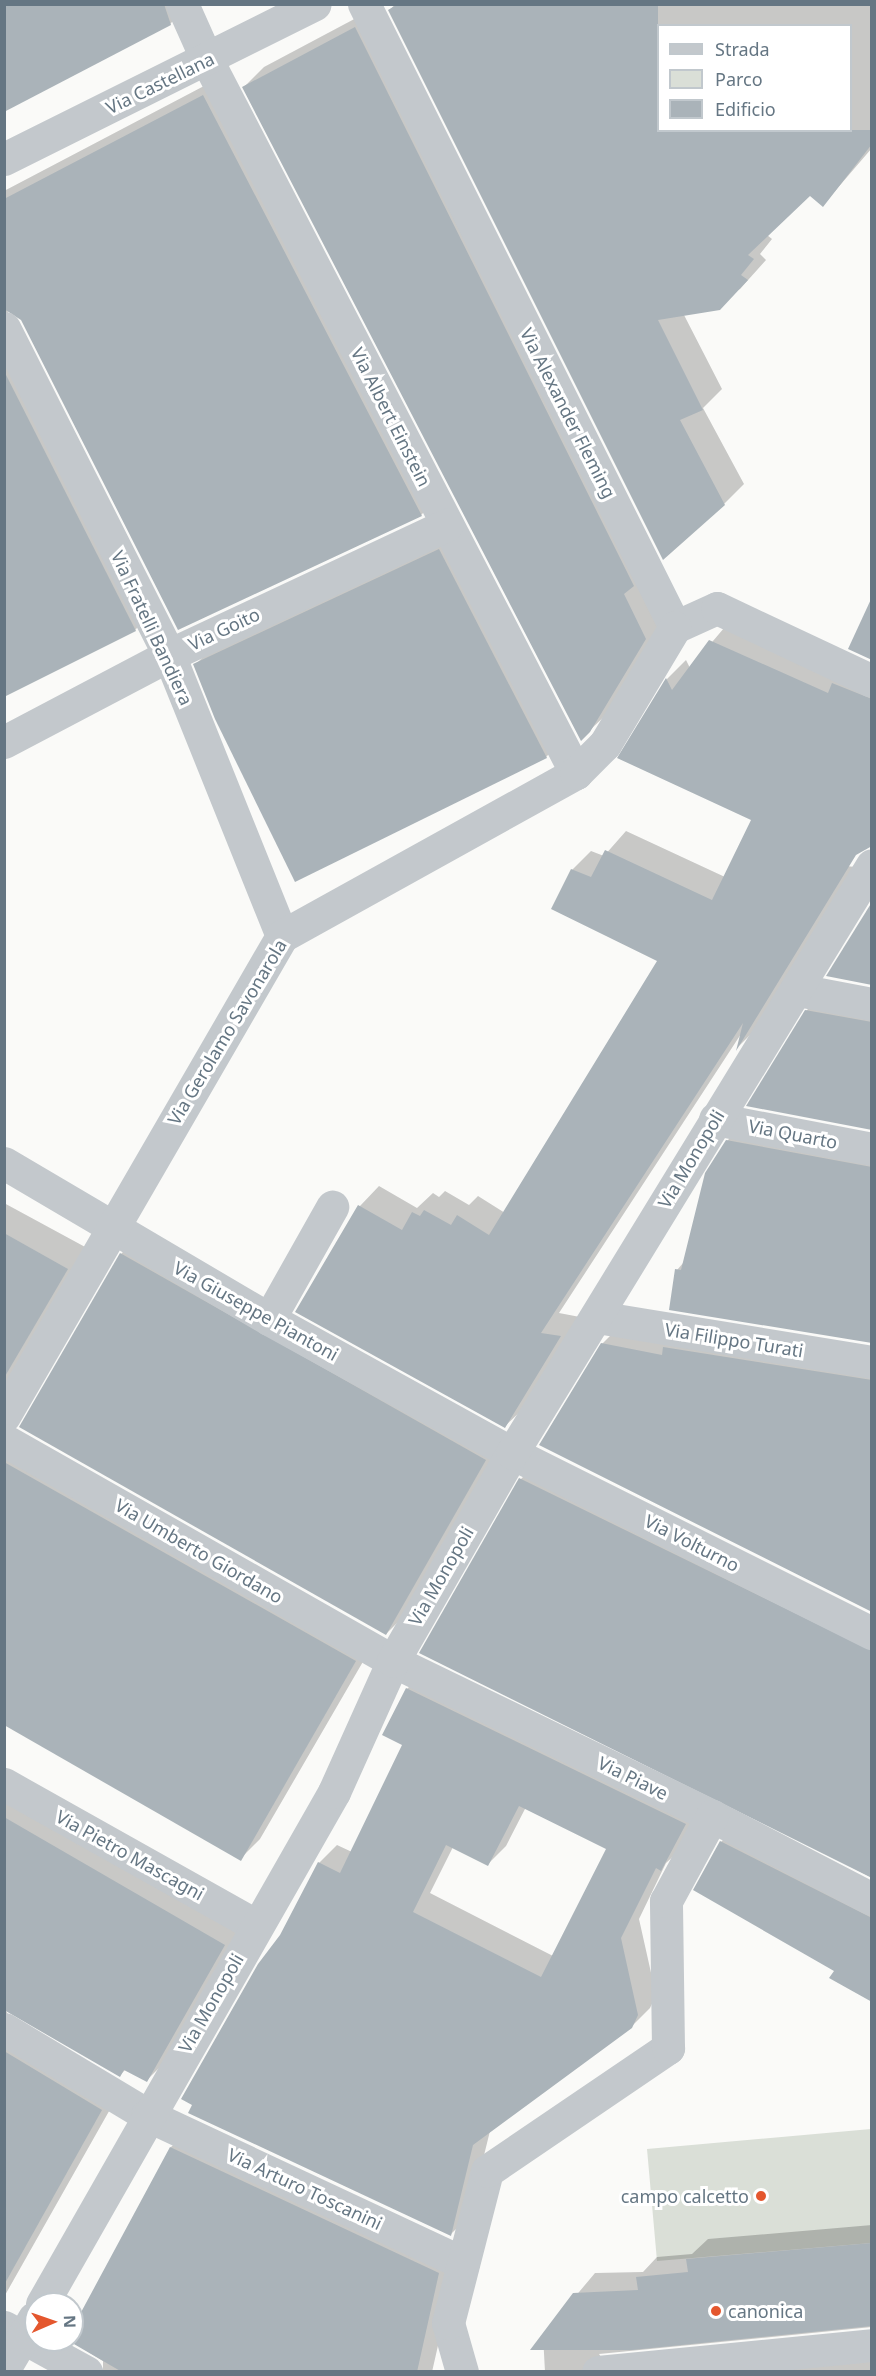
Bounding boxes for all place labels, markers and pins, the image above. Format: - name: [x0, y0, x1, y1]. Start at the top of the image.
- place label: campo calcetto: [621, 2185, 749, 2207]
- marker: campo calcetto: [754, 2189, 768, 2203]
- place label: canonica: [728, 2300, 803, 2322]
- marker: canonica: [709, 2304, 723, 2318]

